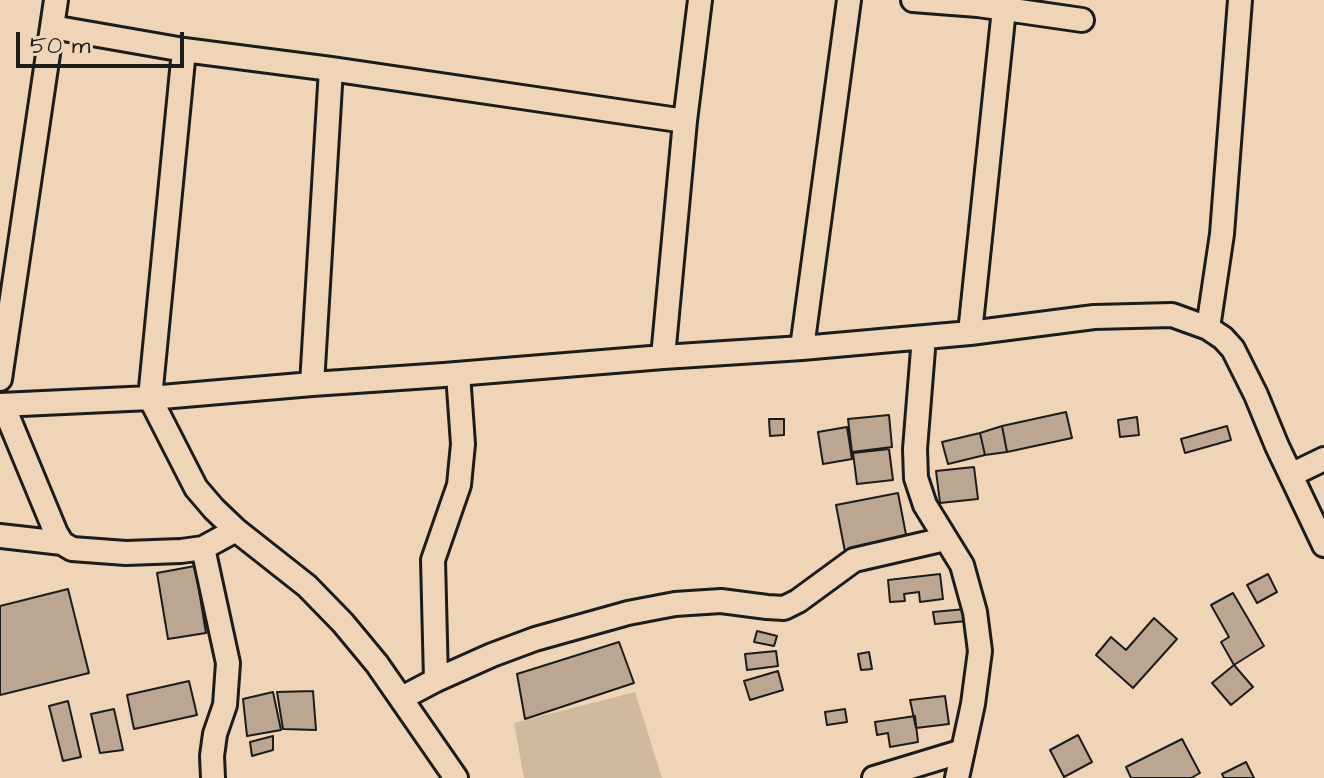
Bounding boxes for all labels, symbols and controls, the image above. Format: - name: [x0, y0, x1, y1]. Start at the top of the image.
- scale bar: [20, 16, 188, 66]
- text: 50 m: [30, 29, 90, 63]

